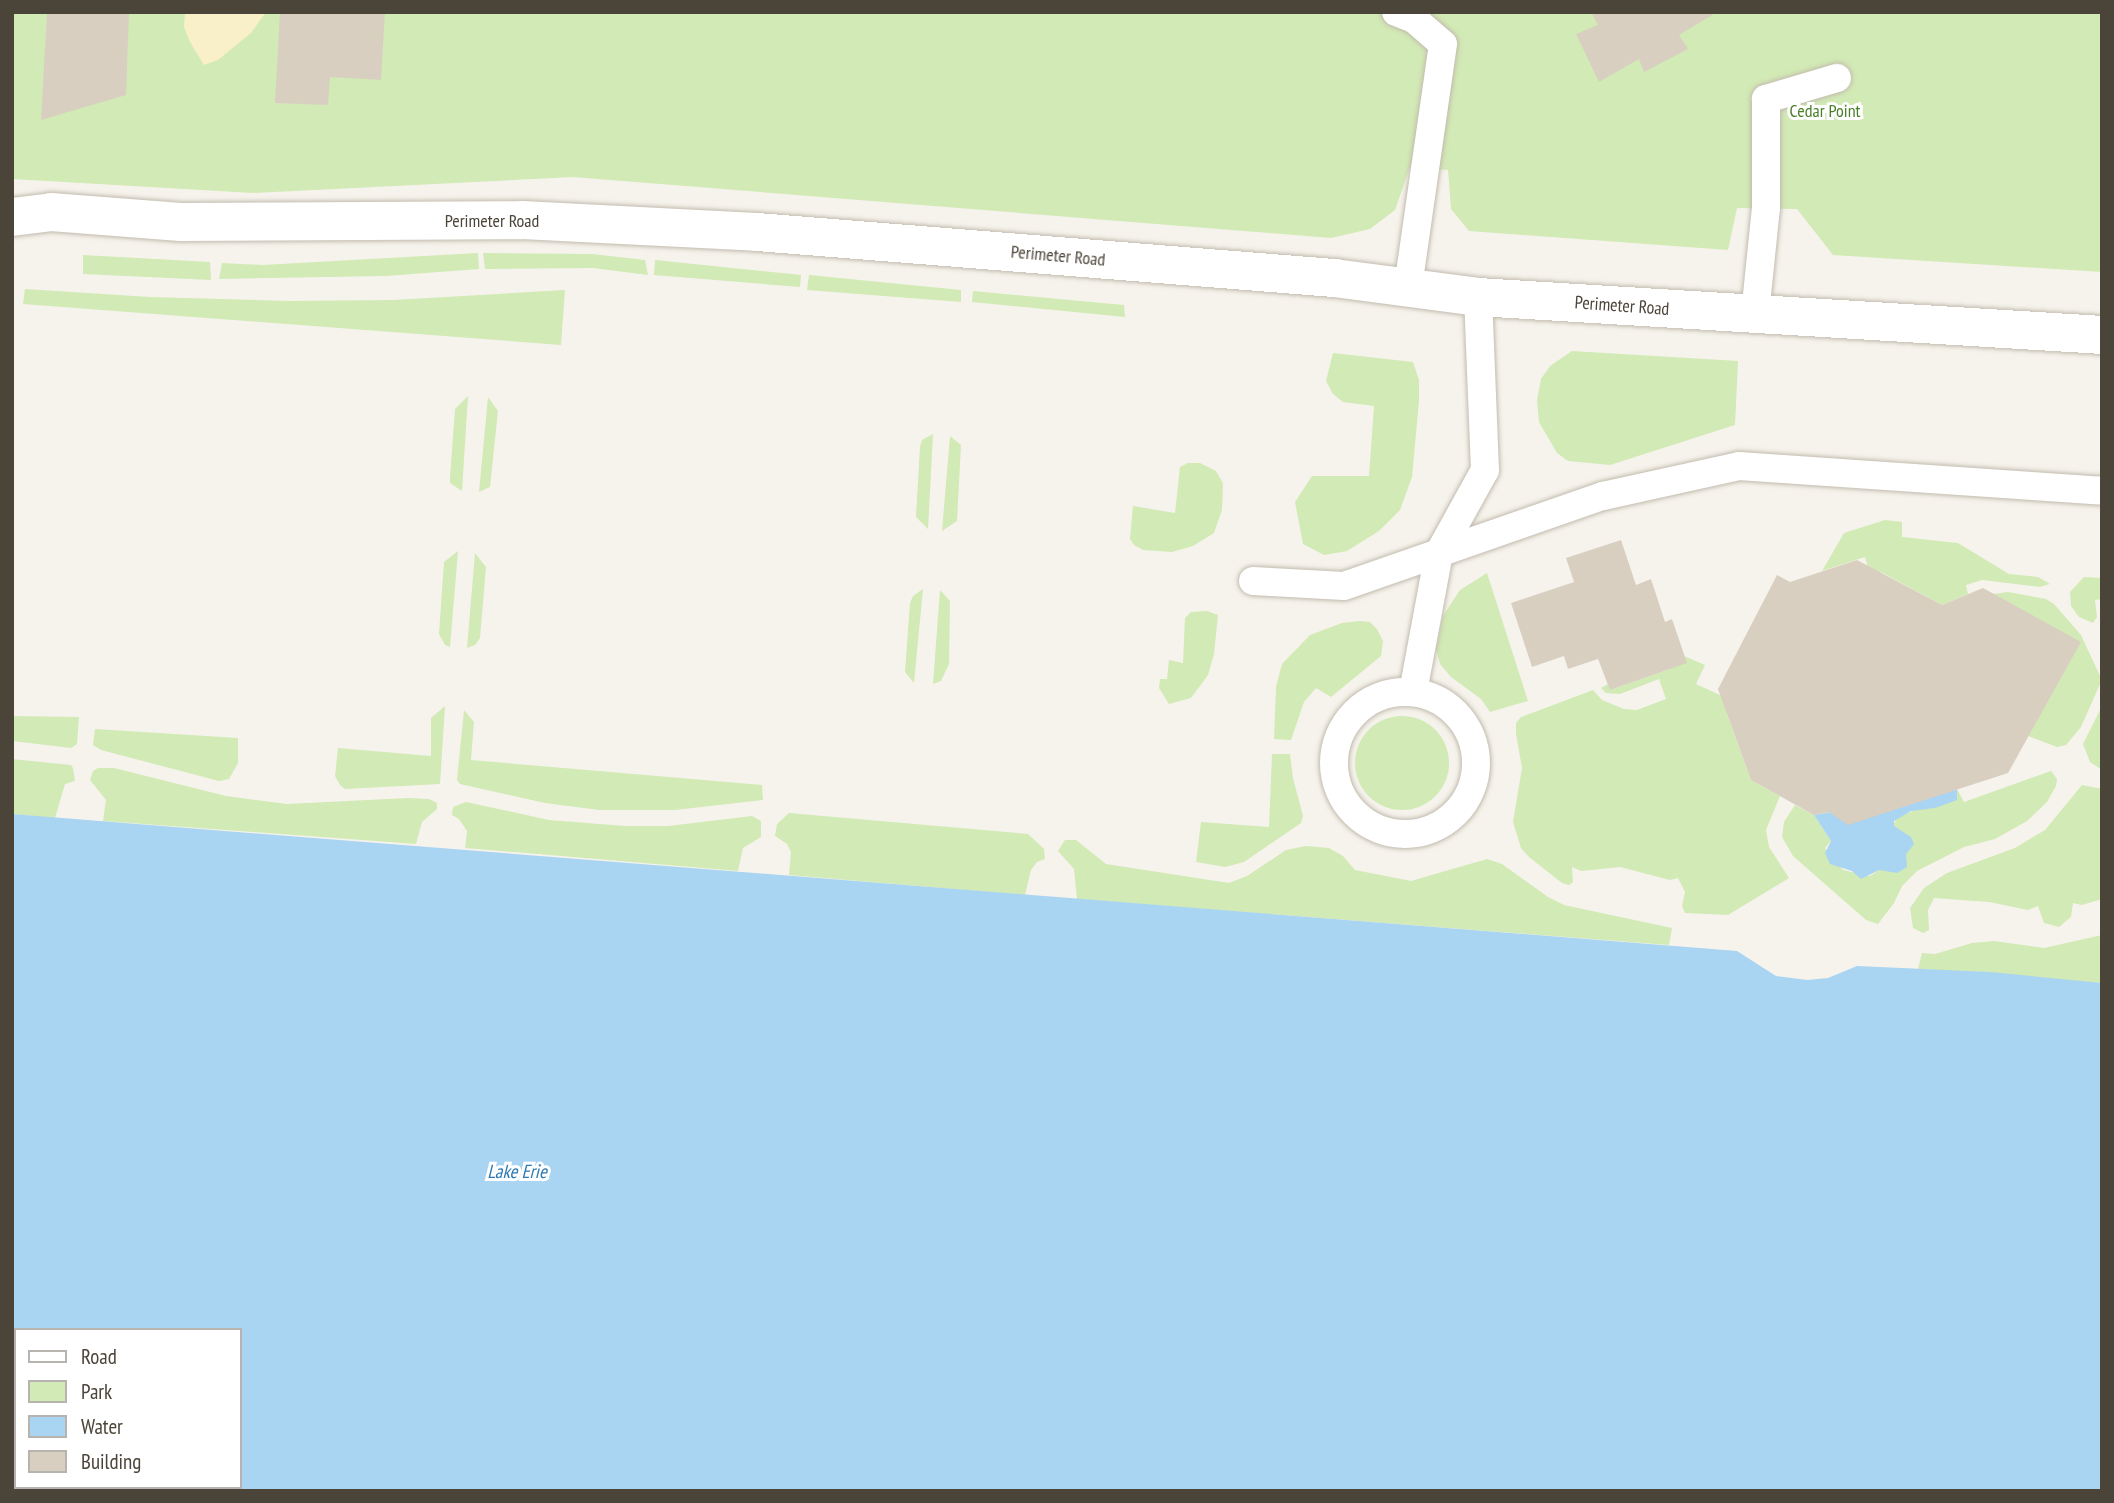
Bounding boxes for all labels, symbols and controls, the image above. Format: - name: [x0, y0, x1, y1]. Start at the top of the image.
- park label: Cedar Point: [1789, 100, 1861, 122]
- street label: Perimeter Road: [445, 210, 539, 232]
- street label: Perimeter Road: [1010, 241, 1106, 271]
- street label: Perimeter Road: [1574, 292, 1670, 320]
- water label: Lake Erie: [487, 1161, 547, 1183]
- legend: [14, 1328, 242, 1489]
- text: Road: [81, 1343, 117, 1370]
- text: Park: [81, 1378, 112, 1405]
- text: Water: [81, 1413, 123, 1440]
- text: Building: [81, 1448, 141, 1475]

